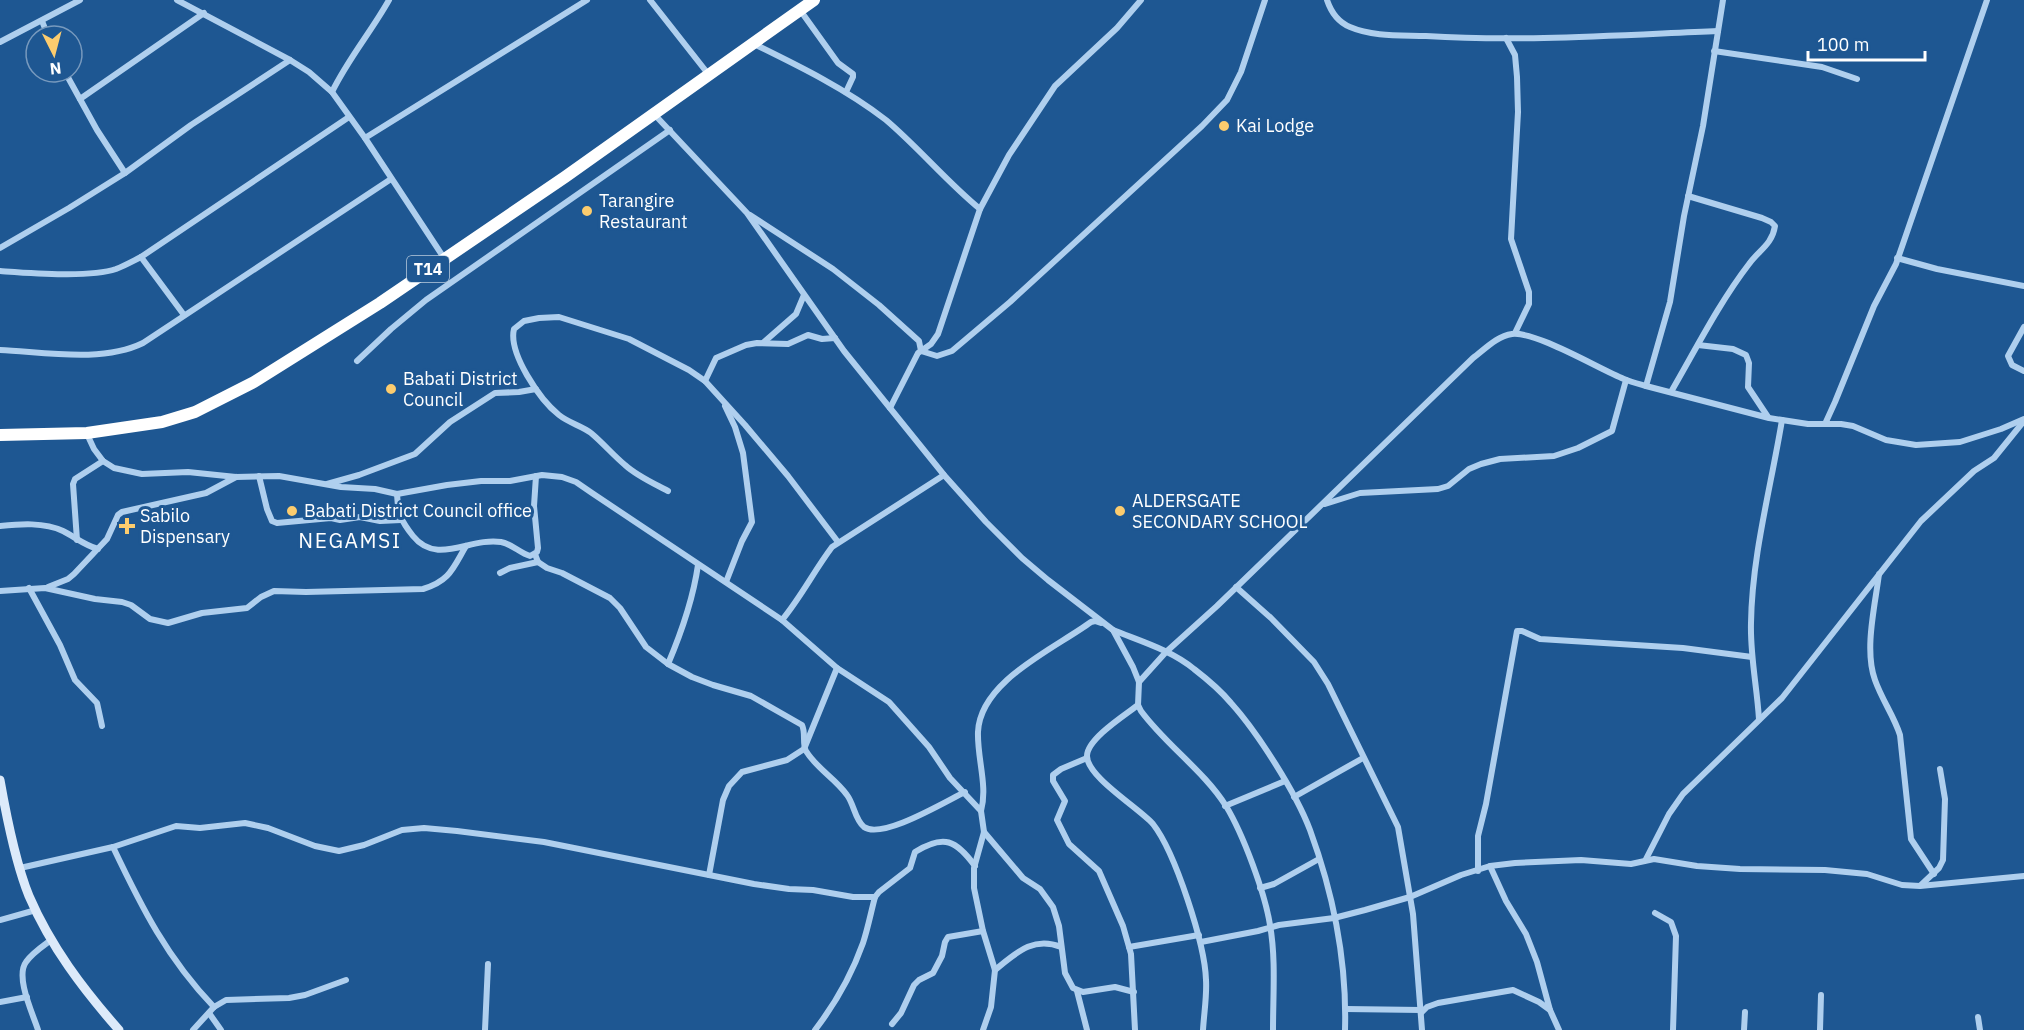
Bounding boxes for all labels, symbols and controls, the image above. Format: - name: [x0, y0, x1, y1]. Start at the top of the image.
- north arrow: [24, 24, 84, 84]
- scale bar: [1808, 24, 1925, 62]
- text: 100 m: [1817, 33, 1869, 56]
- text: N: [49, 58, 62, 79]
- place label: Kai Lodge: [1236, 114, 1314, 137]
- marker: Kai Lodge: [1217, 119, 1231, 133]
- place label: Tarangire Restaurant: [599, 189, 688, 233]
- marker: Tarangire Restaurant: [580, 204, 594, 218]
- road number: T14: [407, 256, 449, 282]
- place label: Babati District Council: [403, 367, 518, 411]
- marker: Babati District Council: [384, 382, 398, 396]
- place label: ALDERSGATE SECONDARY SCHOOL: [1132, 489, 1307, 533]
- place label: Babati District Council office: [304, 499, 532, 522]
- place label: Sabilo Dispensary: [140, 504, 230, 548]
- marker: Babati District Council office: [285, 504, 299, 518]
- marker: ALDERSGATE SECONDARY SCHOOL: [1113, 504, 1127, 518]
- marker: Sabilo Dispensary: [118, 517, 136, 535]
- district label: NEGAMSI: [298, 526, 402, 554]

